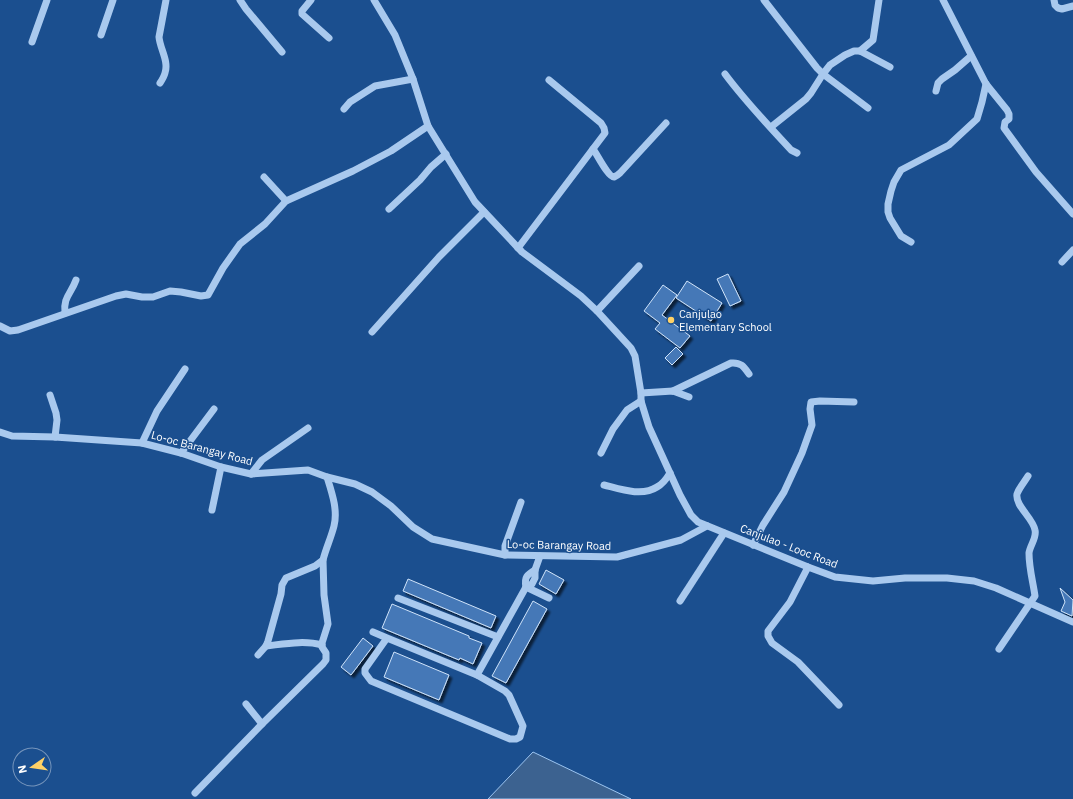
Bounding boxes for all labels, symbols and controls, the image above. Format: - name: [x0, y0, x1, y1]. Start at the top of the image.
- place label: Canjulao Elementary School: [679, 307, 772, 334]
- marker: Canjulao Elementary School: [666, 315, 676, 325]
- street label: Lo-oc Barangay Road: [150, 428, 254, 468]
- street label: Canjulao - Looc Road: [738, 521, 840, 571]
- street label: Lo-oc Barangay Road: [507, 537, 611, 553]
- north arrow: [12, 747, 52, 787]
- text: N: [15, 764, 30, 775]

